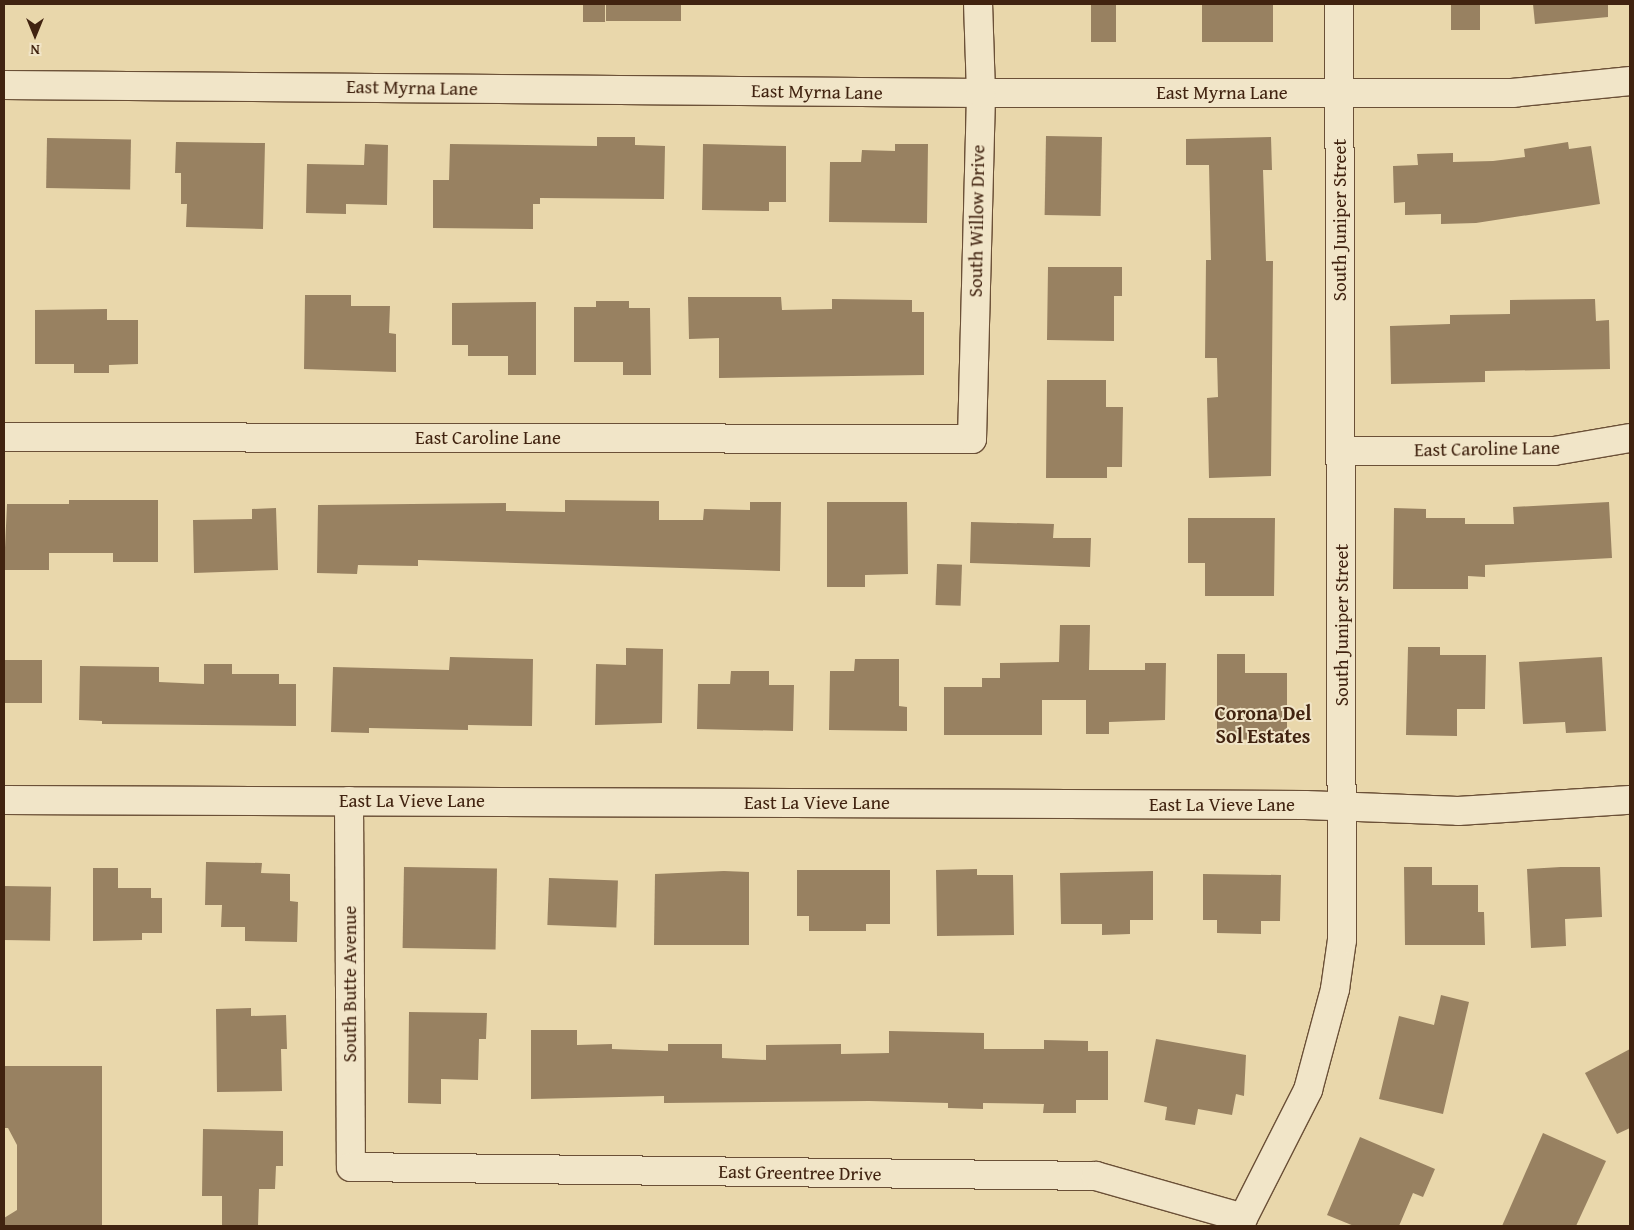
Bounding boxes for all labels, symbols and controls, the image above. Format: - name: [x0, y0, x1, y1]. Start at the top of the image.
- north arrow: [10, 10, 60, 60]
- text: N: [30, 40, 40, 60]
- street label: East Myrna Lane: [346, 75, 478, 101]
- street label: East Myrna Lane: [751, 79, 883, 105]
- street label: East Myrna Lane: [1156, 82, 1288, 104]
- street label: South Juniper Street: [1329, 139, 1351, 301]
- street label: South Willow Drive: [964, 144, 990, 298]
- street label: East Caroline Lane: [415, 427, 561, 449]
- street label: East Caroline Lane: [1414, 436, 1560, 462]
- street label: South Juniper Street: [1331, 544, 1353, 706]
- district label: Corona Del Sol Estates: [1214, 700, 1312, 747]
- street label: East La Vieve Lane: [339, 790, 485, 812]
- street label: East La Vieve Lane: [744, 792, 890, 814]
- street label: East La Vieve Lane: [1149, 794, 1295, 816]
- street label: South Butte Avenue: [339, 906, 361, 1062]
- street label: East Greentree Drive: [718, 1160, 882, 1186]

